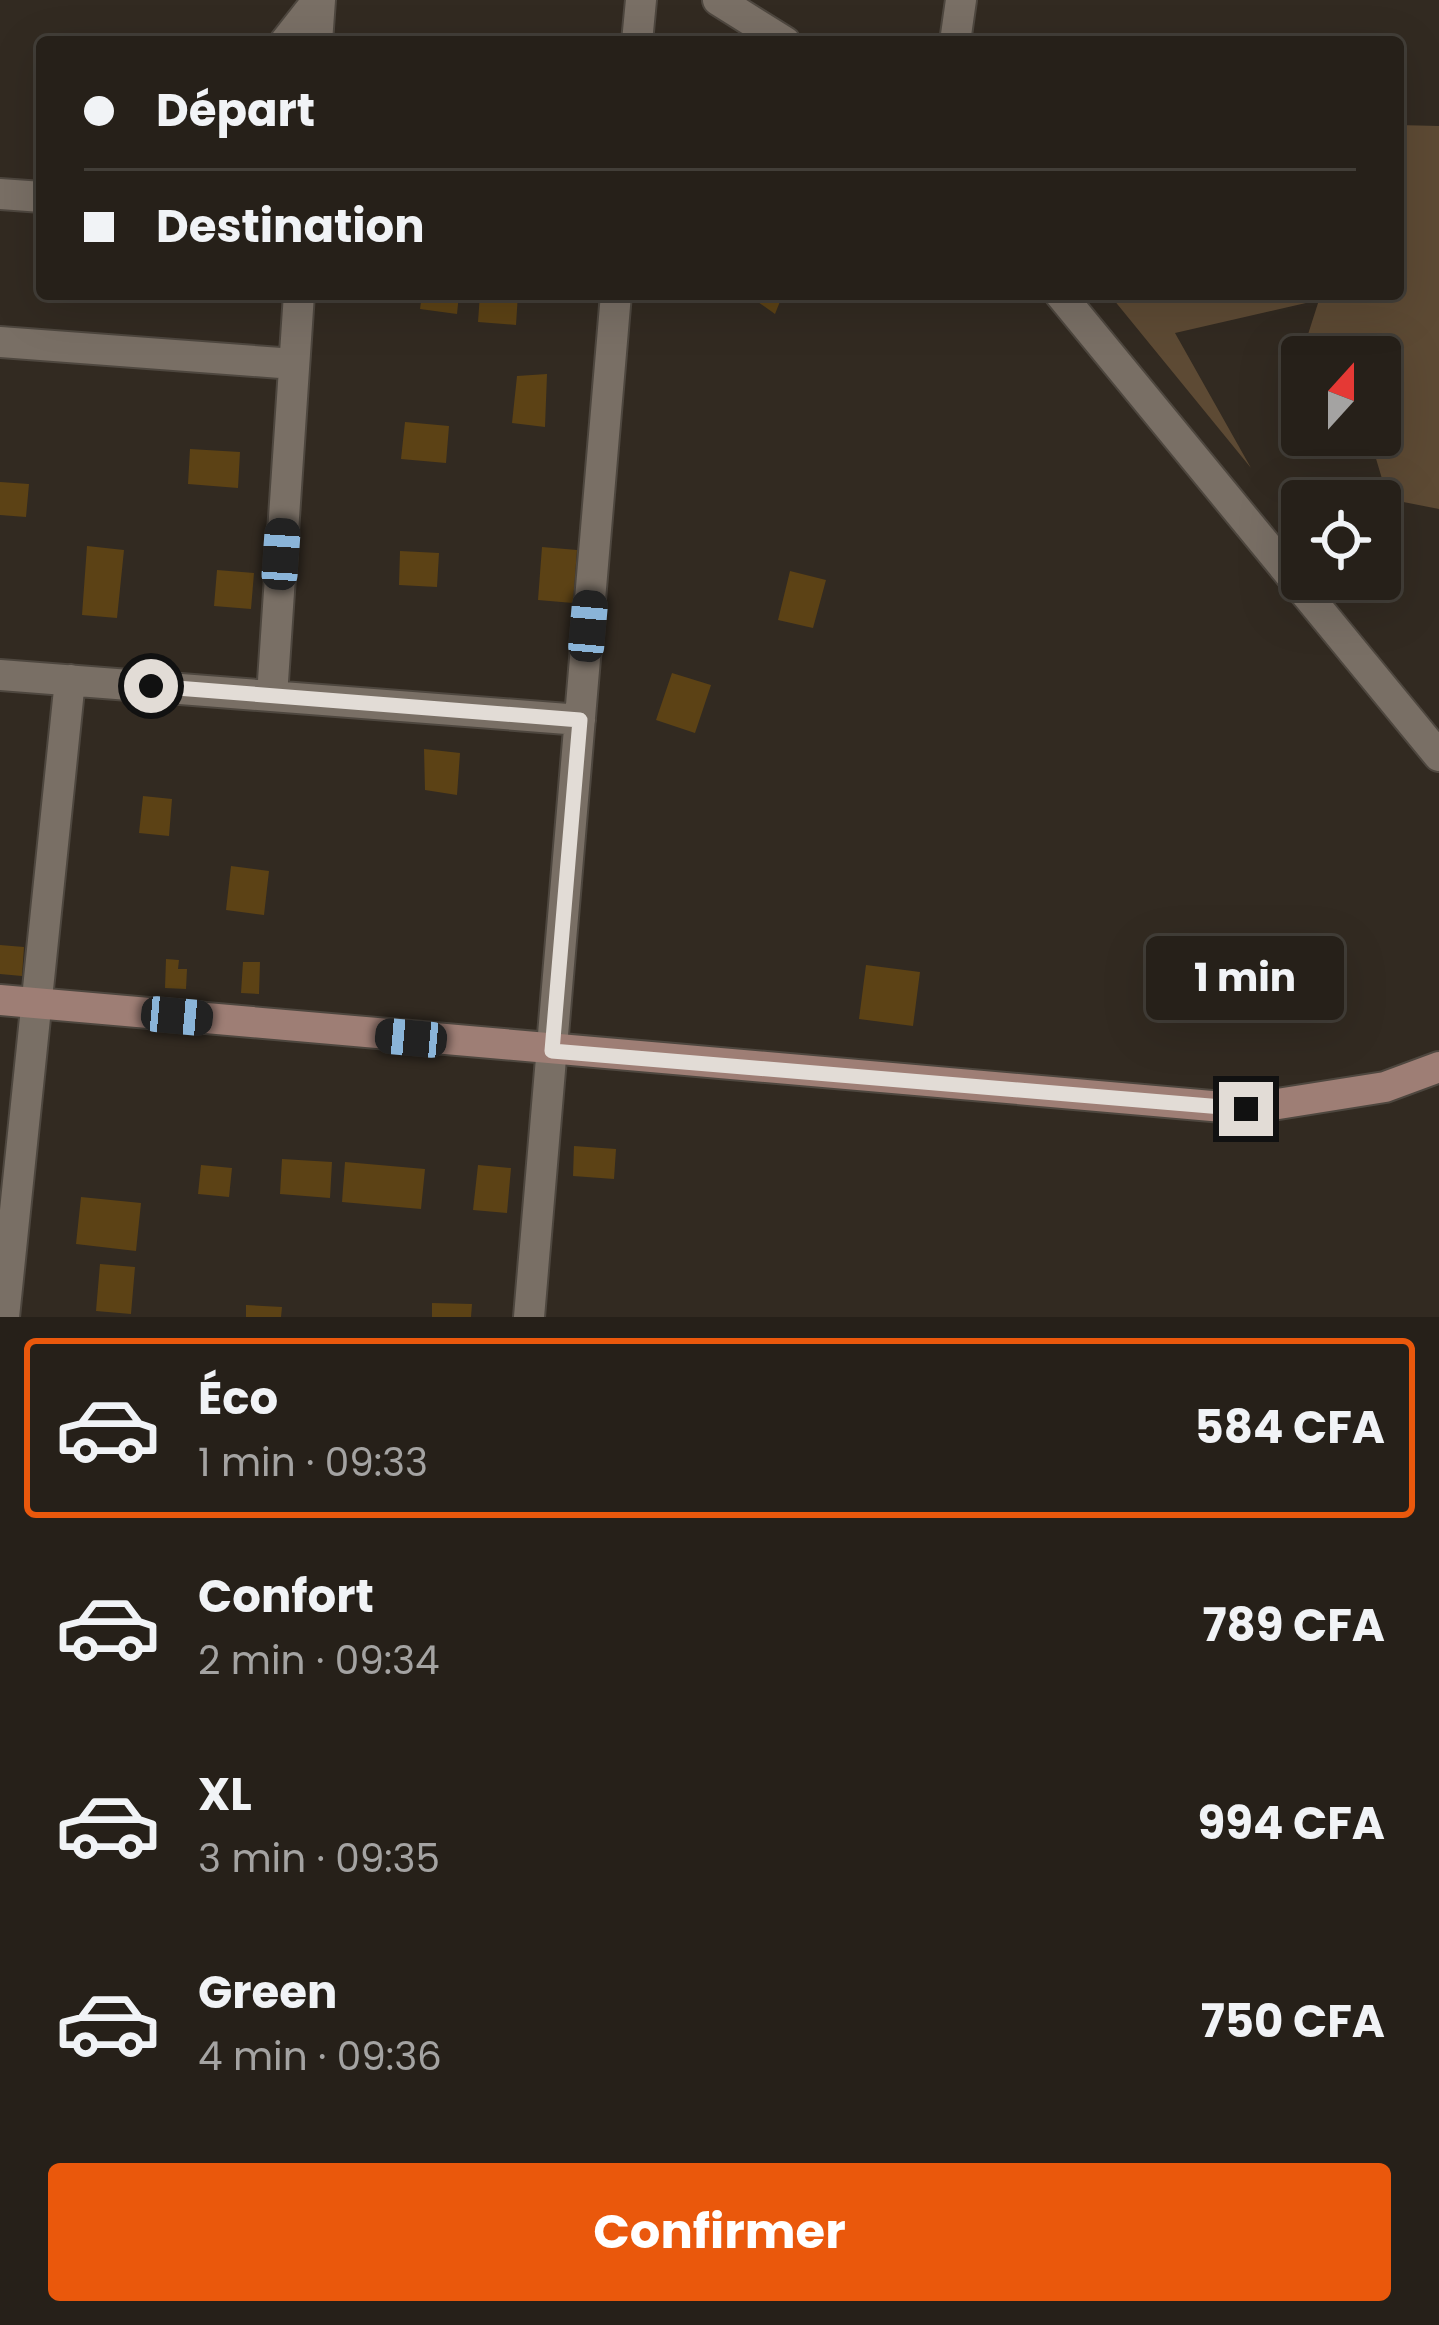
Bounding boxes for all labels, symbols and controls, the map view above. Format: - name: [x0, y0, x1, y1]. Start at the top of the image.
- text: Départ: [156, 79, 315, 142]
- text: Destination: [156, 195, 425, 258]
- north arrow: [1281, 336, 1401, 456]
- map controls: [1281, 336, 1401, 600]
- button: locate: [1281, 480, 1401, 600]
- car: [261, 517, 301, 591]
- car: [567, 589, 609, 663]
- route start: [124, 659, 178, 713]
- callout: 1 min: [1147, 935, 1345, 1019]
- text: 1 min: [1194, 950, 1296, 1005]
- car: [140, 995, 214, 1037]
- car: [374, 1017, 448, 1059]
- route end: [1219, 1082, 1273, 1136]
- text: Éco: [198, 1367, 278, 1430]
- icon: car: [54, 1374, 162, 1482]
- text: 584 CFA: [1195, 1396, 1385, 1459]
- text: 1 min · 09:33: [198, 1435, 428, 1490]
- text: Confort: [198, 1565, 374, 1628]
- icon: car: [54, 1572, 162, 1680]
- text: 789 CFA: [1202, 1594, 1385, 1657]
- text: 2 min · 09:34: [198, 1633, 440, 1688]
- text: XL: [198, 1763, 252, 1826]
- icon: car: [54, 1770, 162, 1878]
- text: 994 CFA: [1198, 1792, 1385, 1855]
- text: 3 min · 09:35: [198, 1831, 440, 1886]
- text: Green: [198, 1961, 337, 2024]
- icon: car: [54, 1968, 162, 2076]
- text: 750 CFA: [1201, 1990, 1385, 2053]
- text: 4 min · 09:36: [198, 2029, 442, 2084]
- button: Confirmer: [48, 2163, 1391, 2301]

